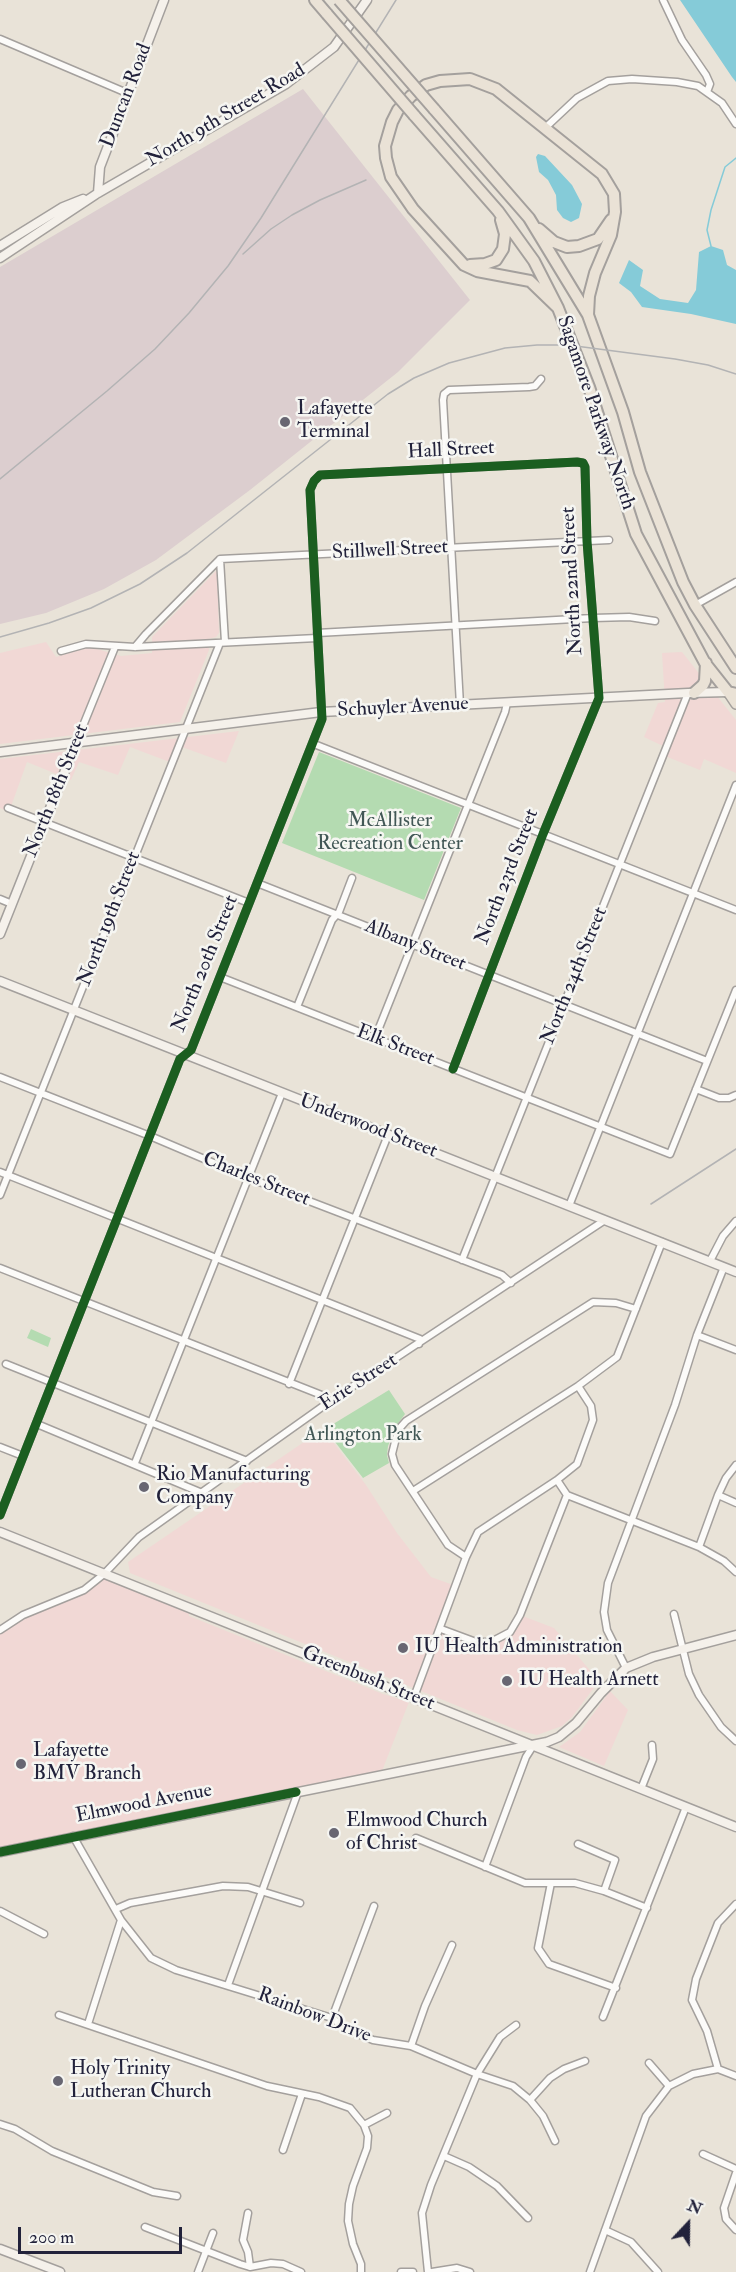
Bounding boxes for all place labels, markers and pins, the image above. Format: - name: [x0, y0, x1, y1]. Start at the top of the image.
- place label: Lafayette Terminal: [297, 398, 373, 445]
- marker: Lafayette Terminal: [278, 415, 292, 429]
- place label: Rio Manufacturing Company: [156, 1464, 310, 1511]
- marker: Rio Manufacturing Company: [137, 1480, 151, 1494]
- place label: IU Health Administration: [415, 1636, 623, 1660]
- marker: IU Health Administration: [396, 1641, 410, 1655]
- place label: IU Health Arnett: [519, 1669, 659, 1693]
- marker: IU Health Arnett: [500, 1674, 514, 1688]
- place label: Lafayette BMV Branch: [33, 1740, 141, 1787]
- marker: Lafayette BMV Branch: [14, 1757, 28, 1771]
- place label: Elmwood Church of Christ: [346, 1810, 488, 1857]
- marker: Elmwood Church of Christ: [327, 1826, 341, 1840]
- place label: Holy Trinity Lutheran Church: [70, 2058, 212, 2105]
- marker: Holy Trinity Lutheran Church: [51, 2074, 65, 2088]

